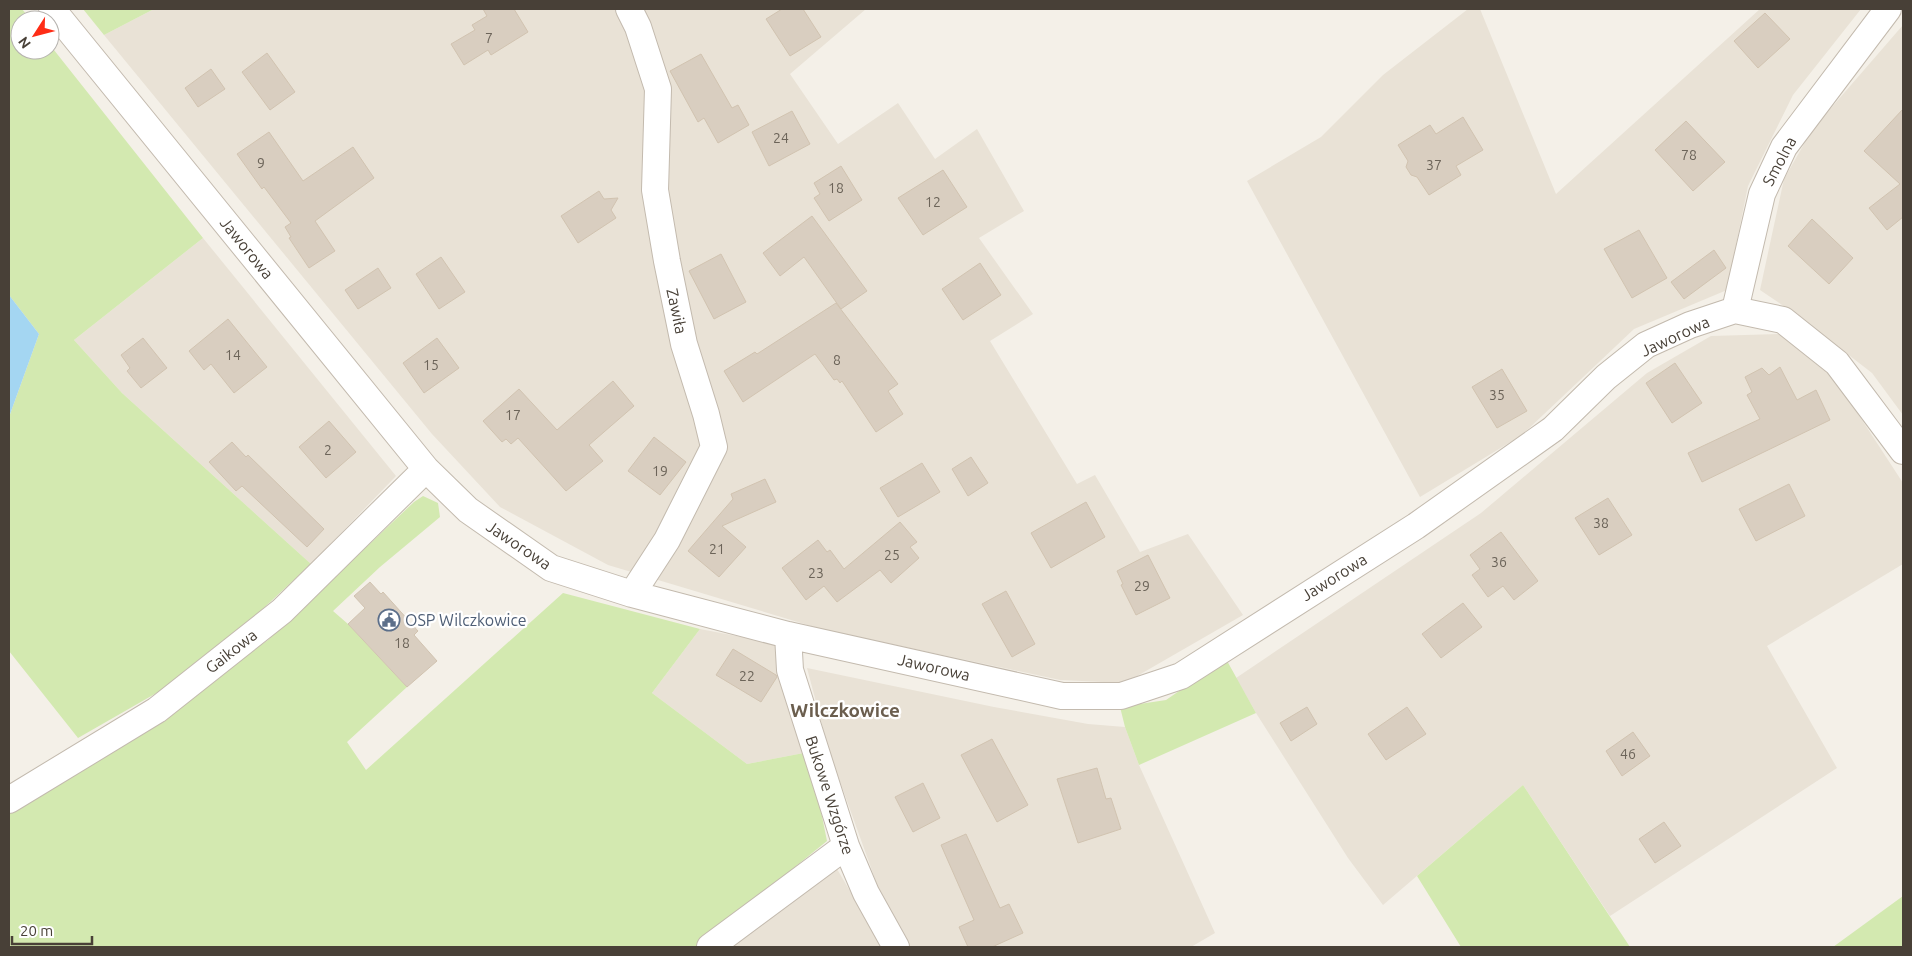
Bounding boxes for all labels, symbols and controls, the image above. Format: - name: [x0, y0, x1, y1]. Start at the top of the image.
- north arrow: [10, 10, 60, 60]
- house number: 7: [485, 30, 493, 46]
- text: N: [15, 34, 34, 52]
- house number: 24: [773, 130, 789, 146]
- street label: Smolna: [1759, 133, 1799, 189]
- house number: 78: [1681, 147, 1697, 163]
- house number: 9: [257, 155, 265, 171]
- house number: 37: [1426, 157, 1442, 173]
- house number: 18: [828, 180, 844, 196]
- house number: 12: [925, 194, 941, 210]
- street label: Jaworowa: [217, 214, 277, 282]
- street label: Zawiła: [663, 287, 691, 335]
- street label: Jaworowa: [1638, 312, 1712, 360]
- house number: 14: [225, 347, 241, 363]
- house number: 8: [833, 352, 841, 368]
- house number: 15: [423, 357, 439, 373]
- house number: 35: [1489, 387, 1505, 403]
- house number: 17: [505, 407, 521, 423]
- house number: 2: [324, 442, 332, 458]
- house number: 19: [652, 463, 668, 479]
- house number: 38: [1593, 515, 1609, 531]
- street label: Jaworowa: [483, 517, 555, 573]
- house number: 21: [709, 541, 725, 557]
- house number: 25: [884, 547, 900, 563]
- street label: Jaworowa: [1298, 550, 1370, 604]
- house number: 36: [1491, 554, 1507, 570]
- house number: 23: [808, 565, 824, 581]
- house number: 29: [1134, 578, 1150, 594]
- public building icon: OSP Wilczkowice: [377, 608, 401, 632]
- place label: OSP Wilczkowice: [405, 611, 527, 629]
- street label: Gaikowa: [202, 625, 260, 677]
- house number: 18: [394, 635, 410, 651]
- street label: Jaworowa: [896, 650, 972, 684]
- house number: 22: [739, 668, 755, 684]
- district label: Wilczkowice: [790, 699, 900, 721]
- street label: Bukowe Wzgórze: [802, 733, 858, 857]
- house number: 46: [1620, 746, 1636, 762]
- scale bar: [12, 914, 92, 946]
- text: 20 m: [20, 922, 53, 939]

